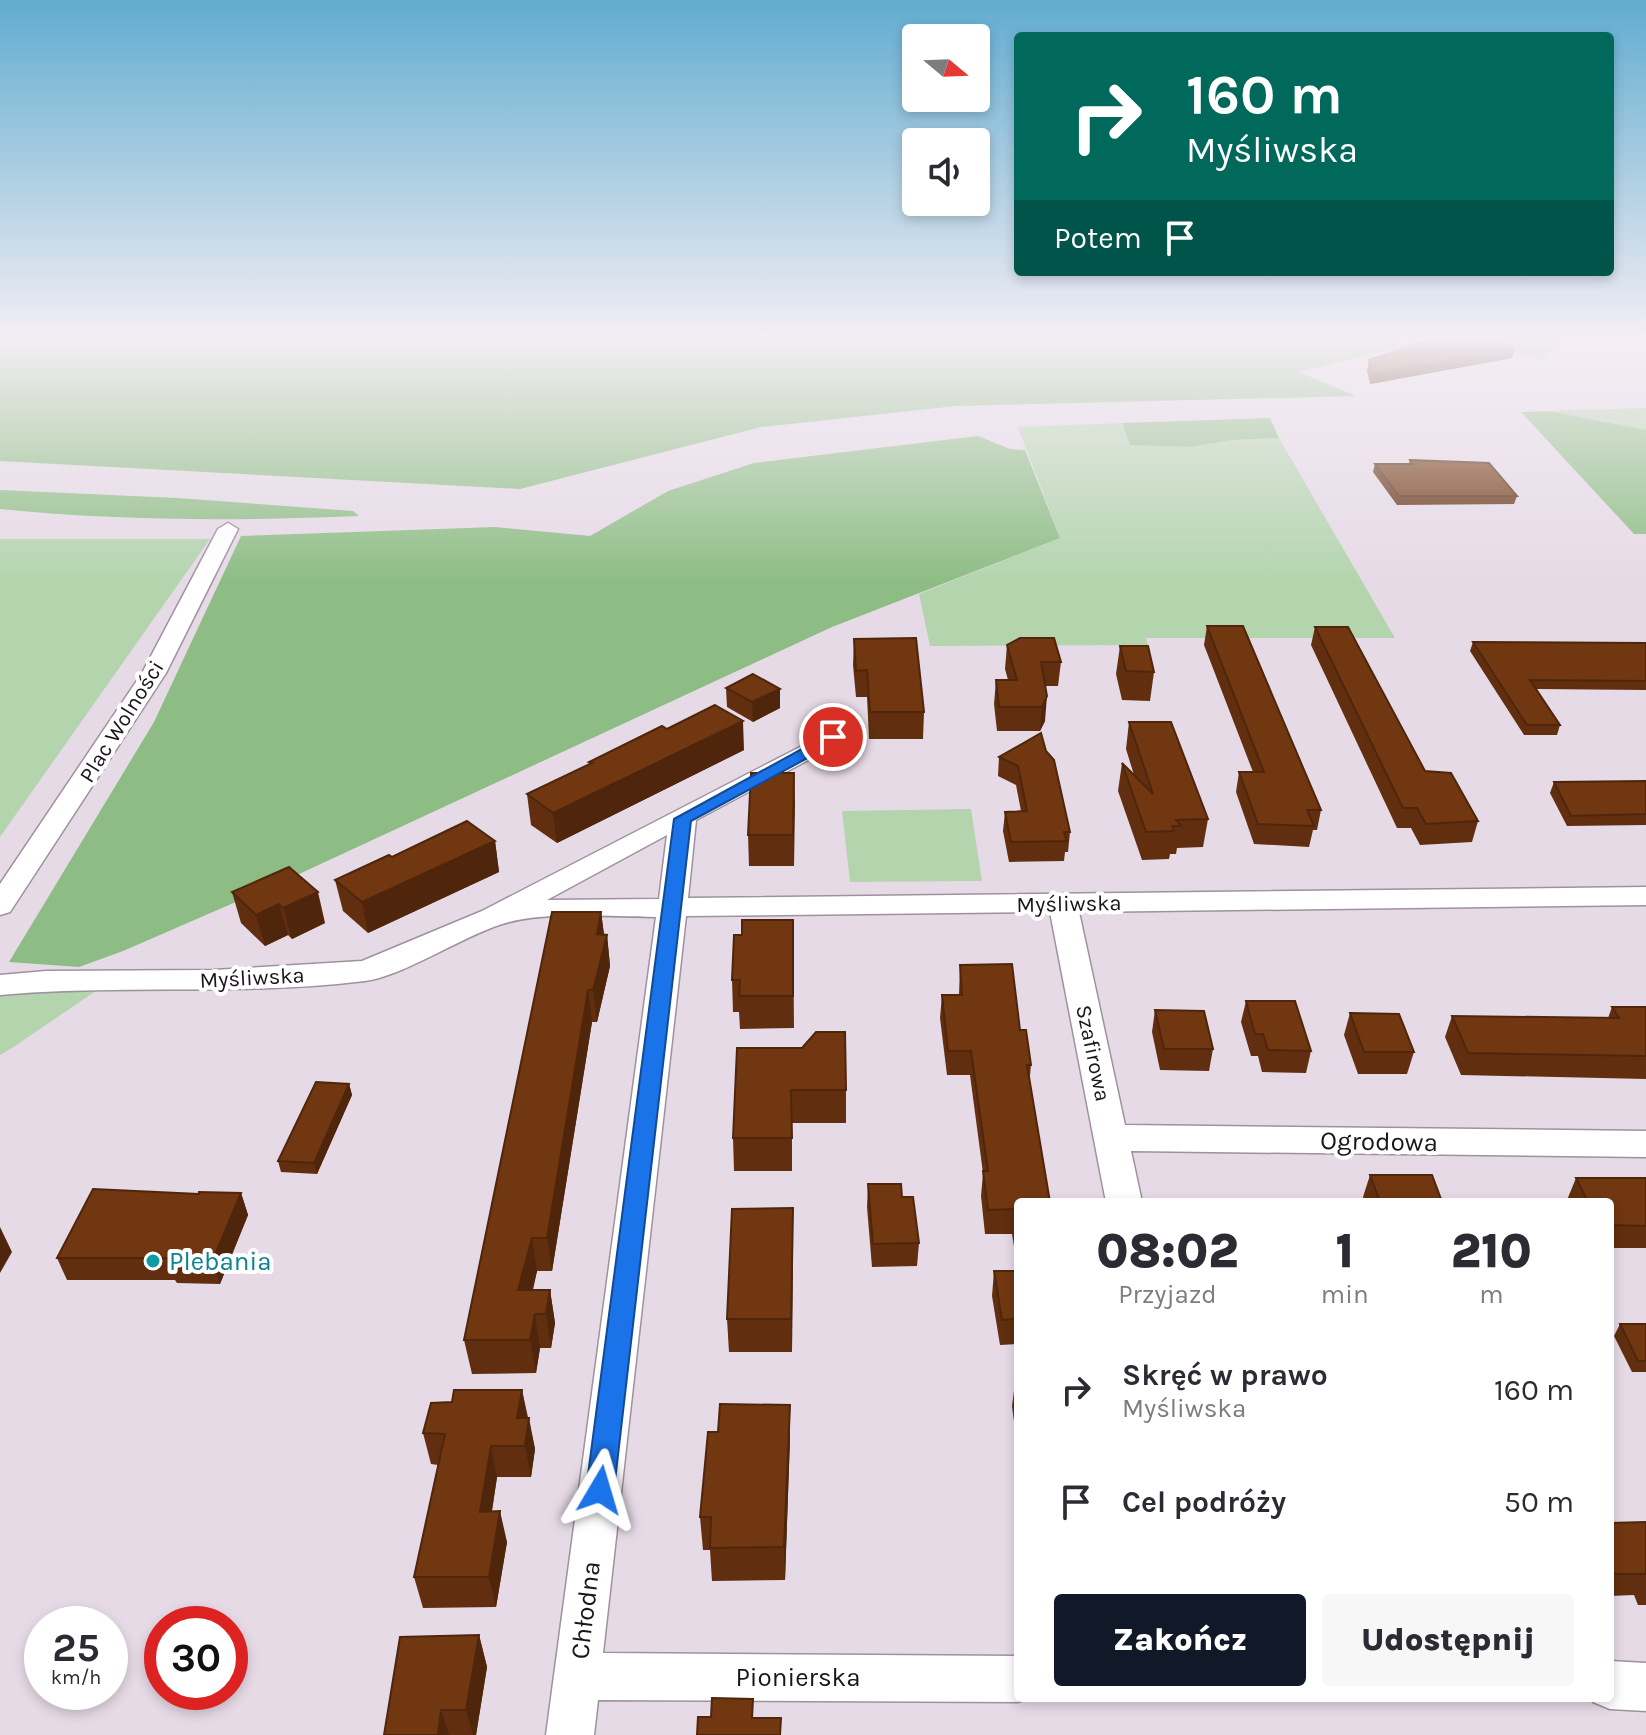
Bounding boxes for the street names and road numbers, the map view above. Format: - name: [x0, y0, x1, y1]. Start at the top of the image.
- street label: Plac Wolności: [74, 656, 170, 787]
- street label: Myśliwska: [1016, 890, 1122, 918]
- street label: Myśliwska: [199, 962, 305, 994]
- street label: Szafirowa: [1070, 1003, 1116, 1104]
- street label: Ogrodowa: [1320, 1125, 1438, 1158]
- street label: Chłodna: [564, 1559, 607, 1661]
- street label: Pionierska: [735, 1662, 861, 1693]

